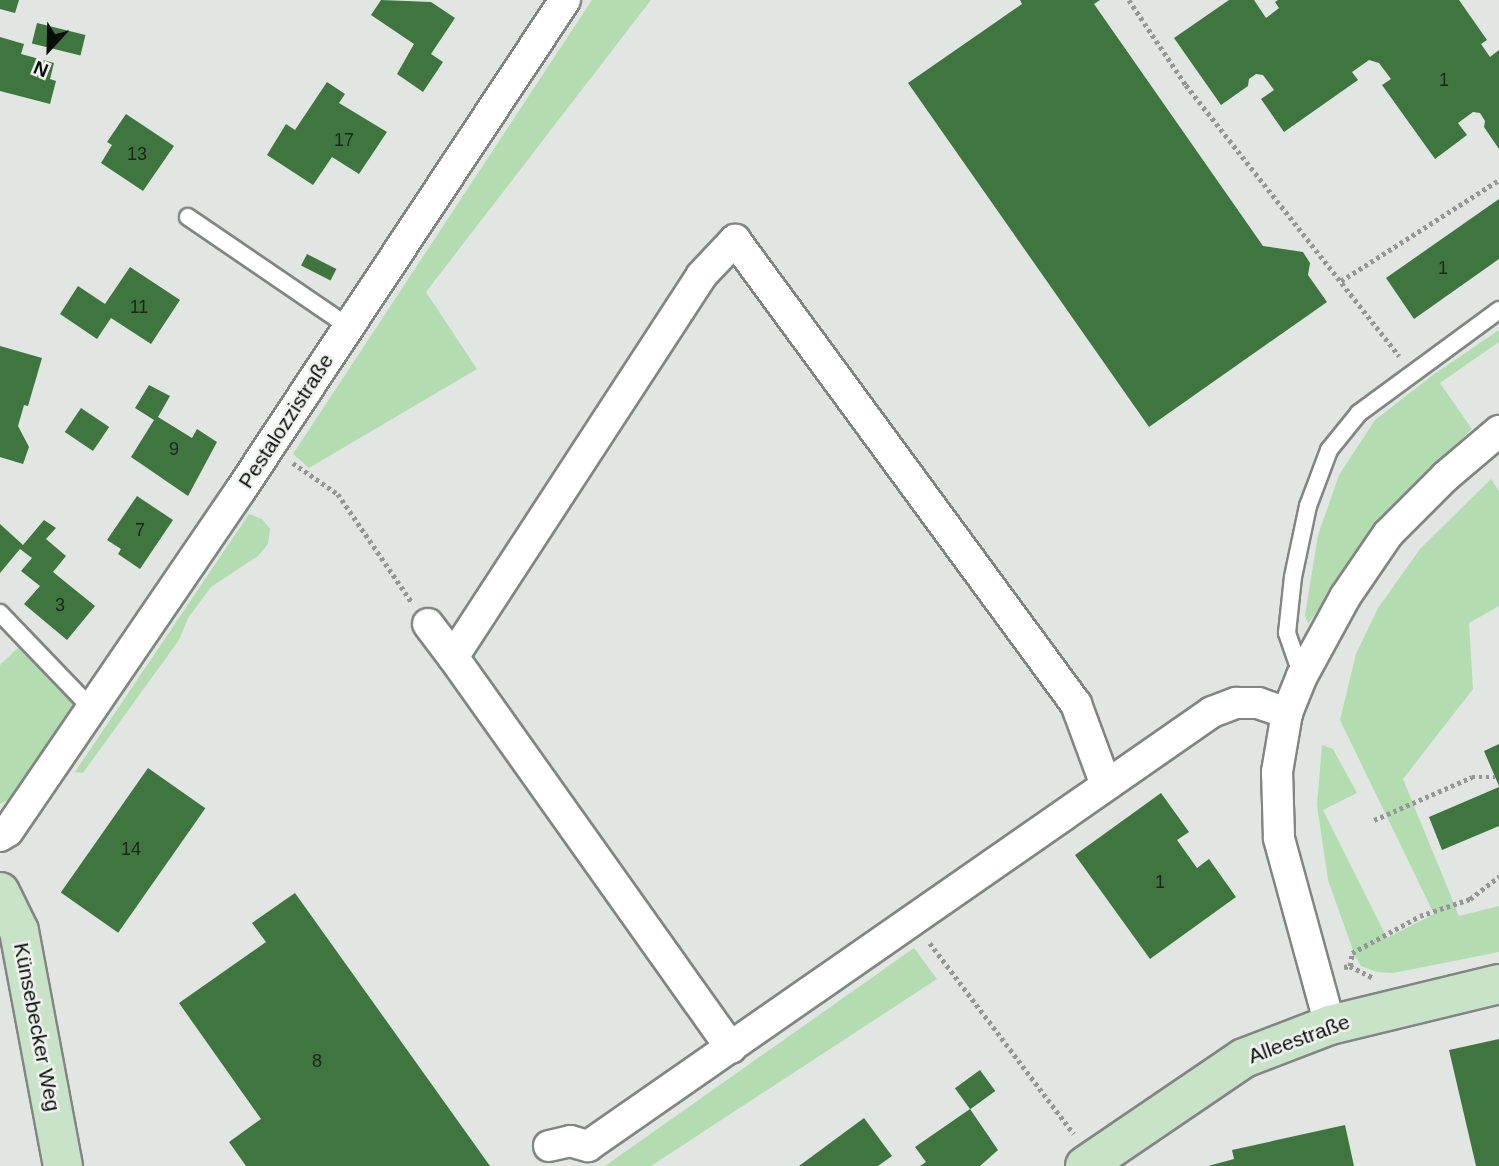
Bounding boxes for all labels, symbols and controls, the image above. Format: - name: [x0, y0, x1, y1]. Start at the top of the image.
- north arrow: [14, 14, 84, 84]
- text: N: [31, 57, 51, 81]
- house number: 1: [1439, 69, 1449, 91]
- house number: 17: [334, 129, 354, 151]
- house number: 13: [127, 143, 147, 165]
- house number: 1: [1438, 257, 1448, 279]
- house number: 11: [130, 296, 148, 318]
- street label: Pestalozzistraße: [233, 349, 339, 493]
- house number: 9: [169, 438, 179, 460]
- house number: 7: [135, 519, 145, 541]
- house number: 3: [55, 594, 65, 616]
- house number: 14: [121, 838, 141, 860]
- house number: 1: [1155, 871, 1165, 893]
- street label: Künsebecker Weg: [8, 941, 66, 1113]
- street label: Alleestraße: [1245, 1009, 1353, 1069]
- house number: 8: [312, 1050, 322, 1072]

